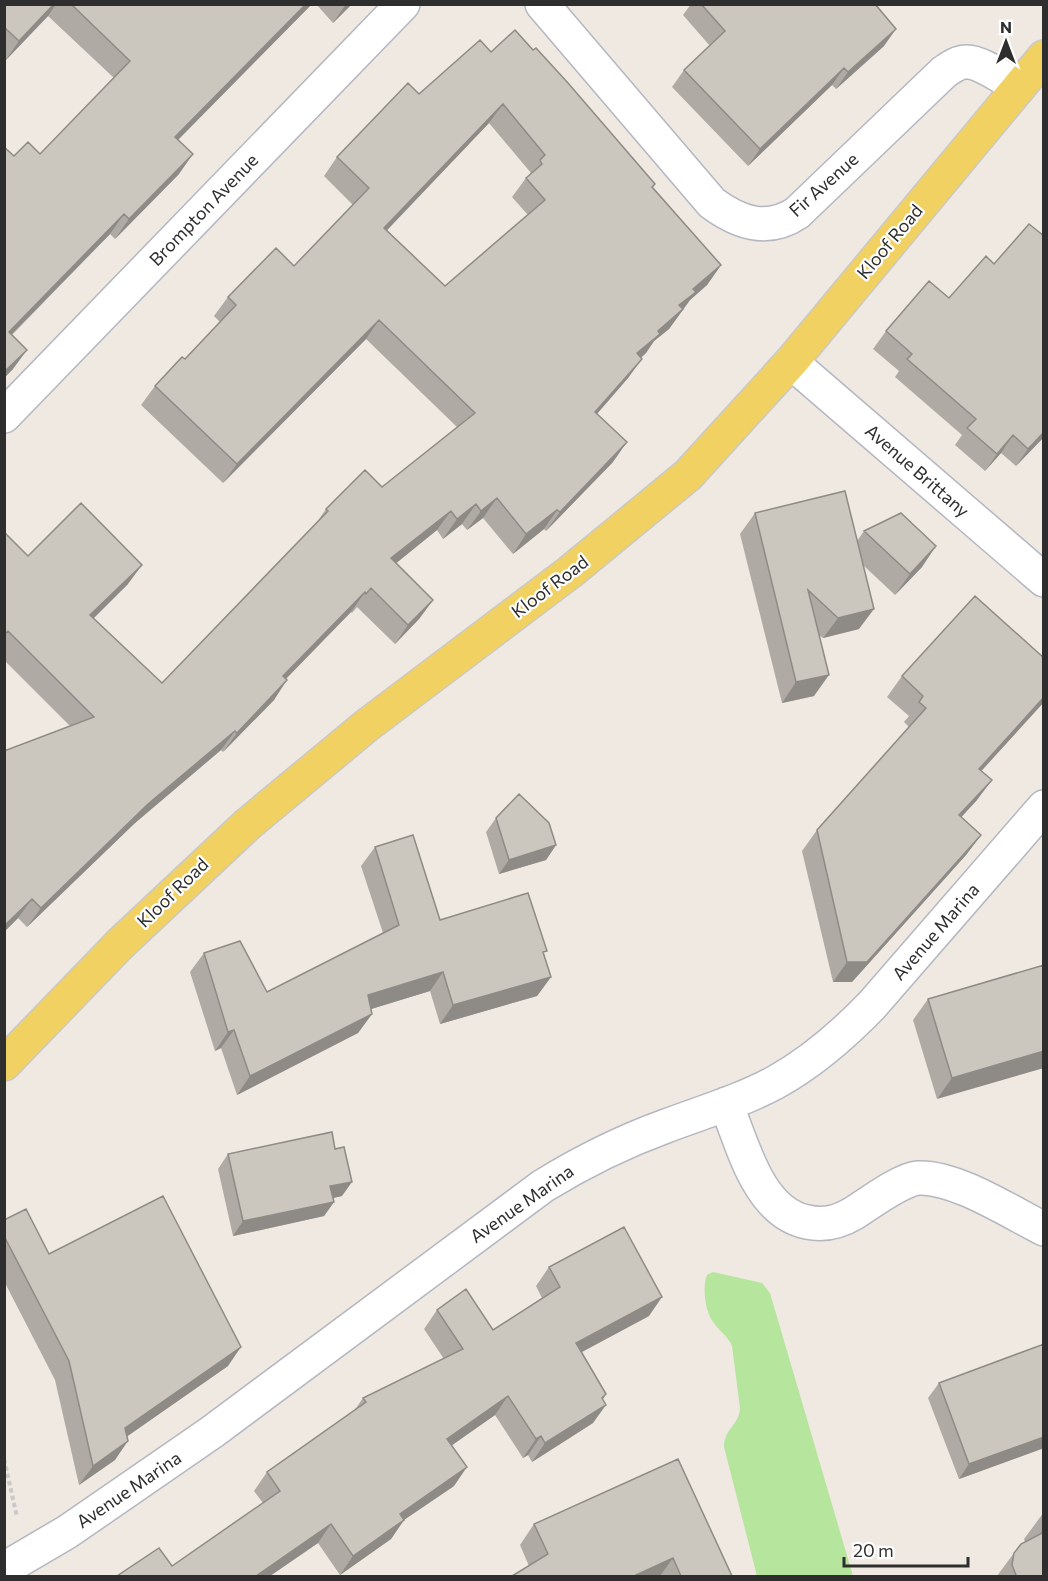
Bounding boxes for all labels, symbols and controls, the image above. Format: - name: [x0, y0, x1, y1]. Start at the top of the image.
- north arrow: [976, 12, 1036, 72]
- text: N: [1000, 17, 1012, 36]
- street label: Fir Avenue: [784, 147, 862, 221]
- street label: Brompton Avenue: [144, 149, 262, 270]
- street label: Kloof Road: [852, 200, 927, 283]
- street label: Avenue Brittany: [861, 419, 974, 521]
- street label: Kloof Road: [507, 550, 592, 622]
- street label: Kloof Road: [132, 853, 213, 932]
- street label: Avenue Marina: [887, 878, 983, 984]
- street label: Avenue Marina: [465, 1159, 577, 1247]
- street label: Avenue Marina: [72, 1446, 185, 1532]
- scale bar: [844, 1530, 968, 1568]
- text: 20 m: [853, 1539, 894, 1561]

